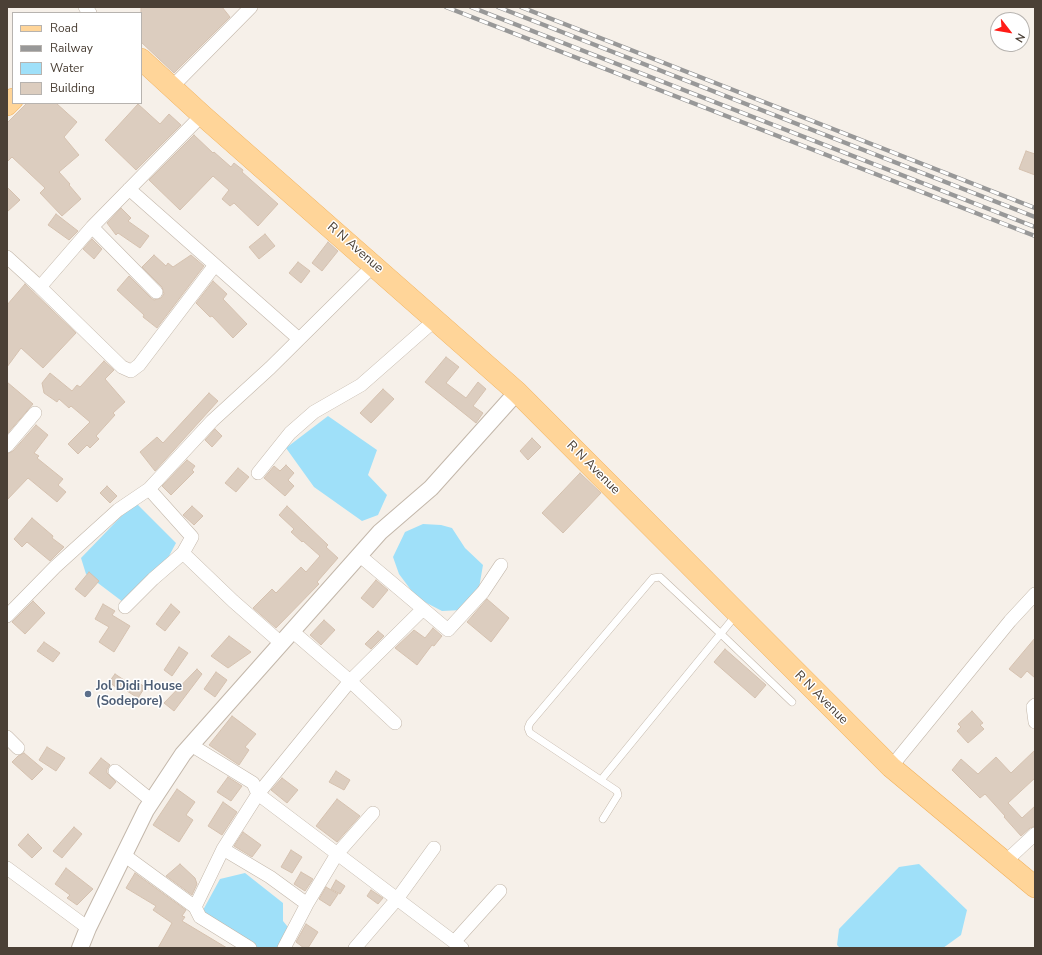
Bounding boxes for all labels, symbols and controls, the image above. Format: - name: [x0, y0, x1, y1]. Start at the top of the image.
- legend: [12, 12, 142, 104]
- north arrow: [990, 12, 1030, 52]
- text: Road: [50, 20, 78, 36]
- text: N: [1011, 31, 1028, 45]
- text: Railway: [50, 40, 93, 56]
- text: Water: [50, 60, 84, 76]
- text: Building: [50, 80, 95, 96]
- street label: R N Avenue: [324, 219, 386, 277]
- street label: R N Avenue: [563, 438, 623, 498]
- street label: R N Avenue: [791, 668, 851, 728]
- place label: Jol Didi House (Sodepore): [96, 679, 182, 710]
- marker: Jol Didi House (Sodepore): [83, 689, 93, 699]

